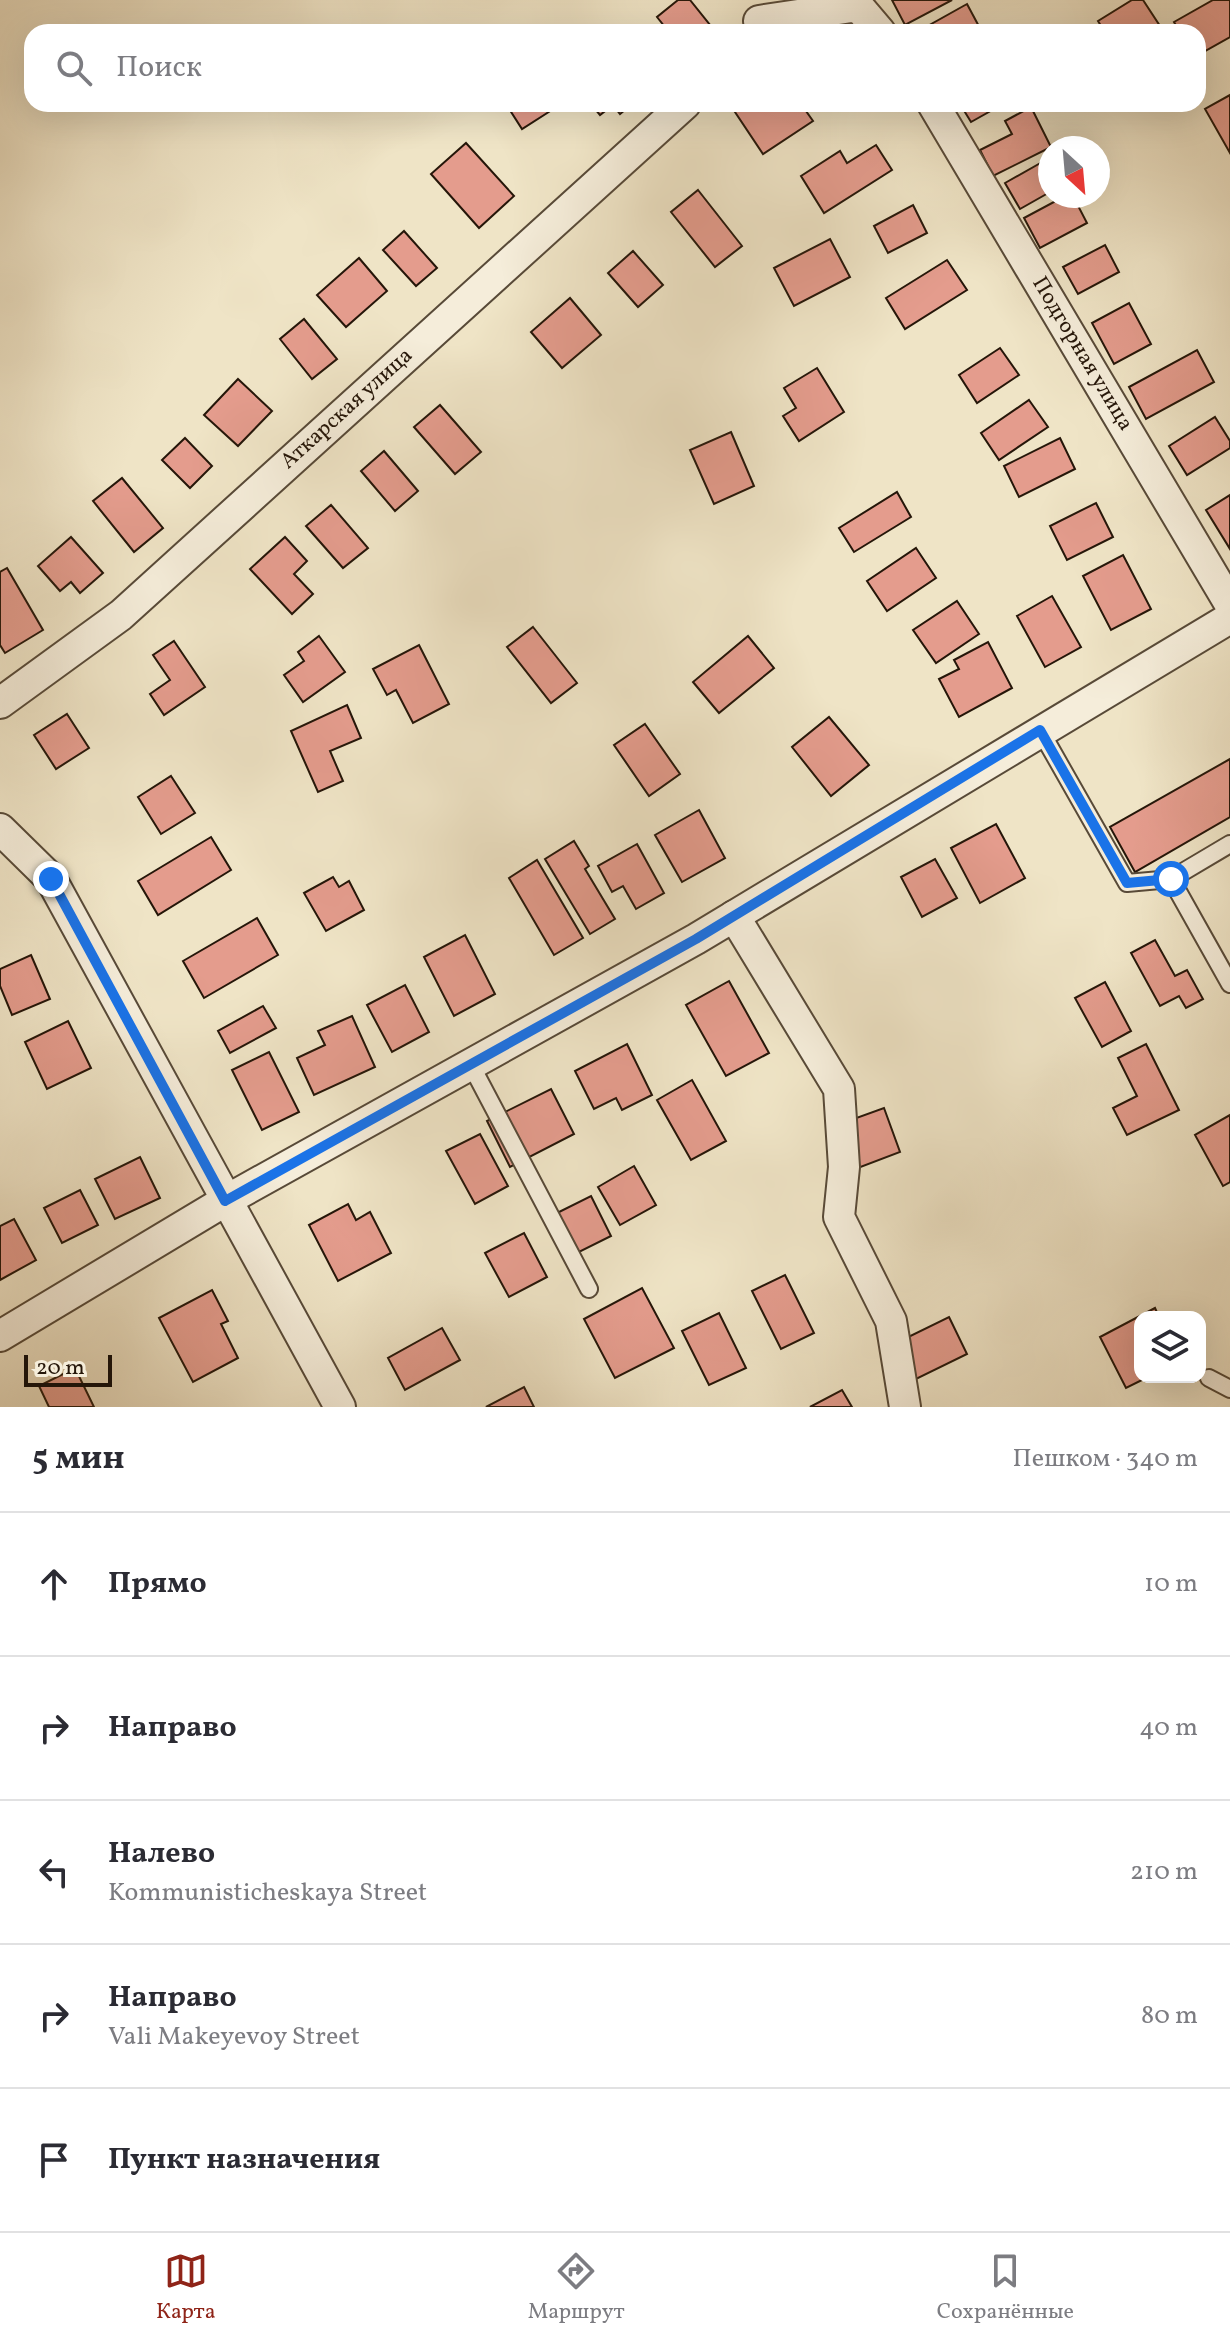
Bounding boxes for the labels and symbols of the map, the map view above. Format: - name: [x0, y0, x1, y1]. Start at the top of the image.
- north arrow: [1038, 136, 1110, 208]
- street label: Подгорная улица: [1024, 271, 1140, 437]
- street label: Аткарская улица: [274, 341, 420, 477]
- route end: [33, 861, 69, 897]
- route start: [1153, 861, 1189, 897]
- scale bar: [24, 1351, 112, 1387]

